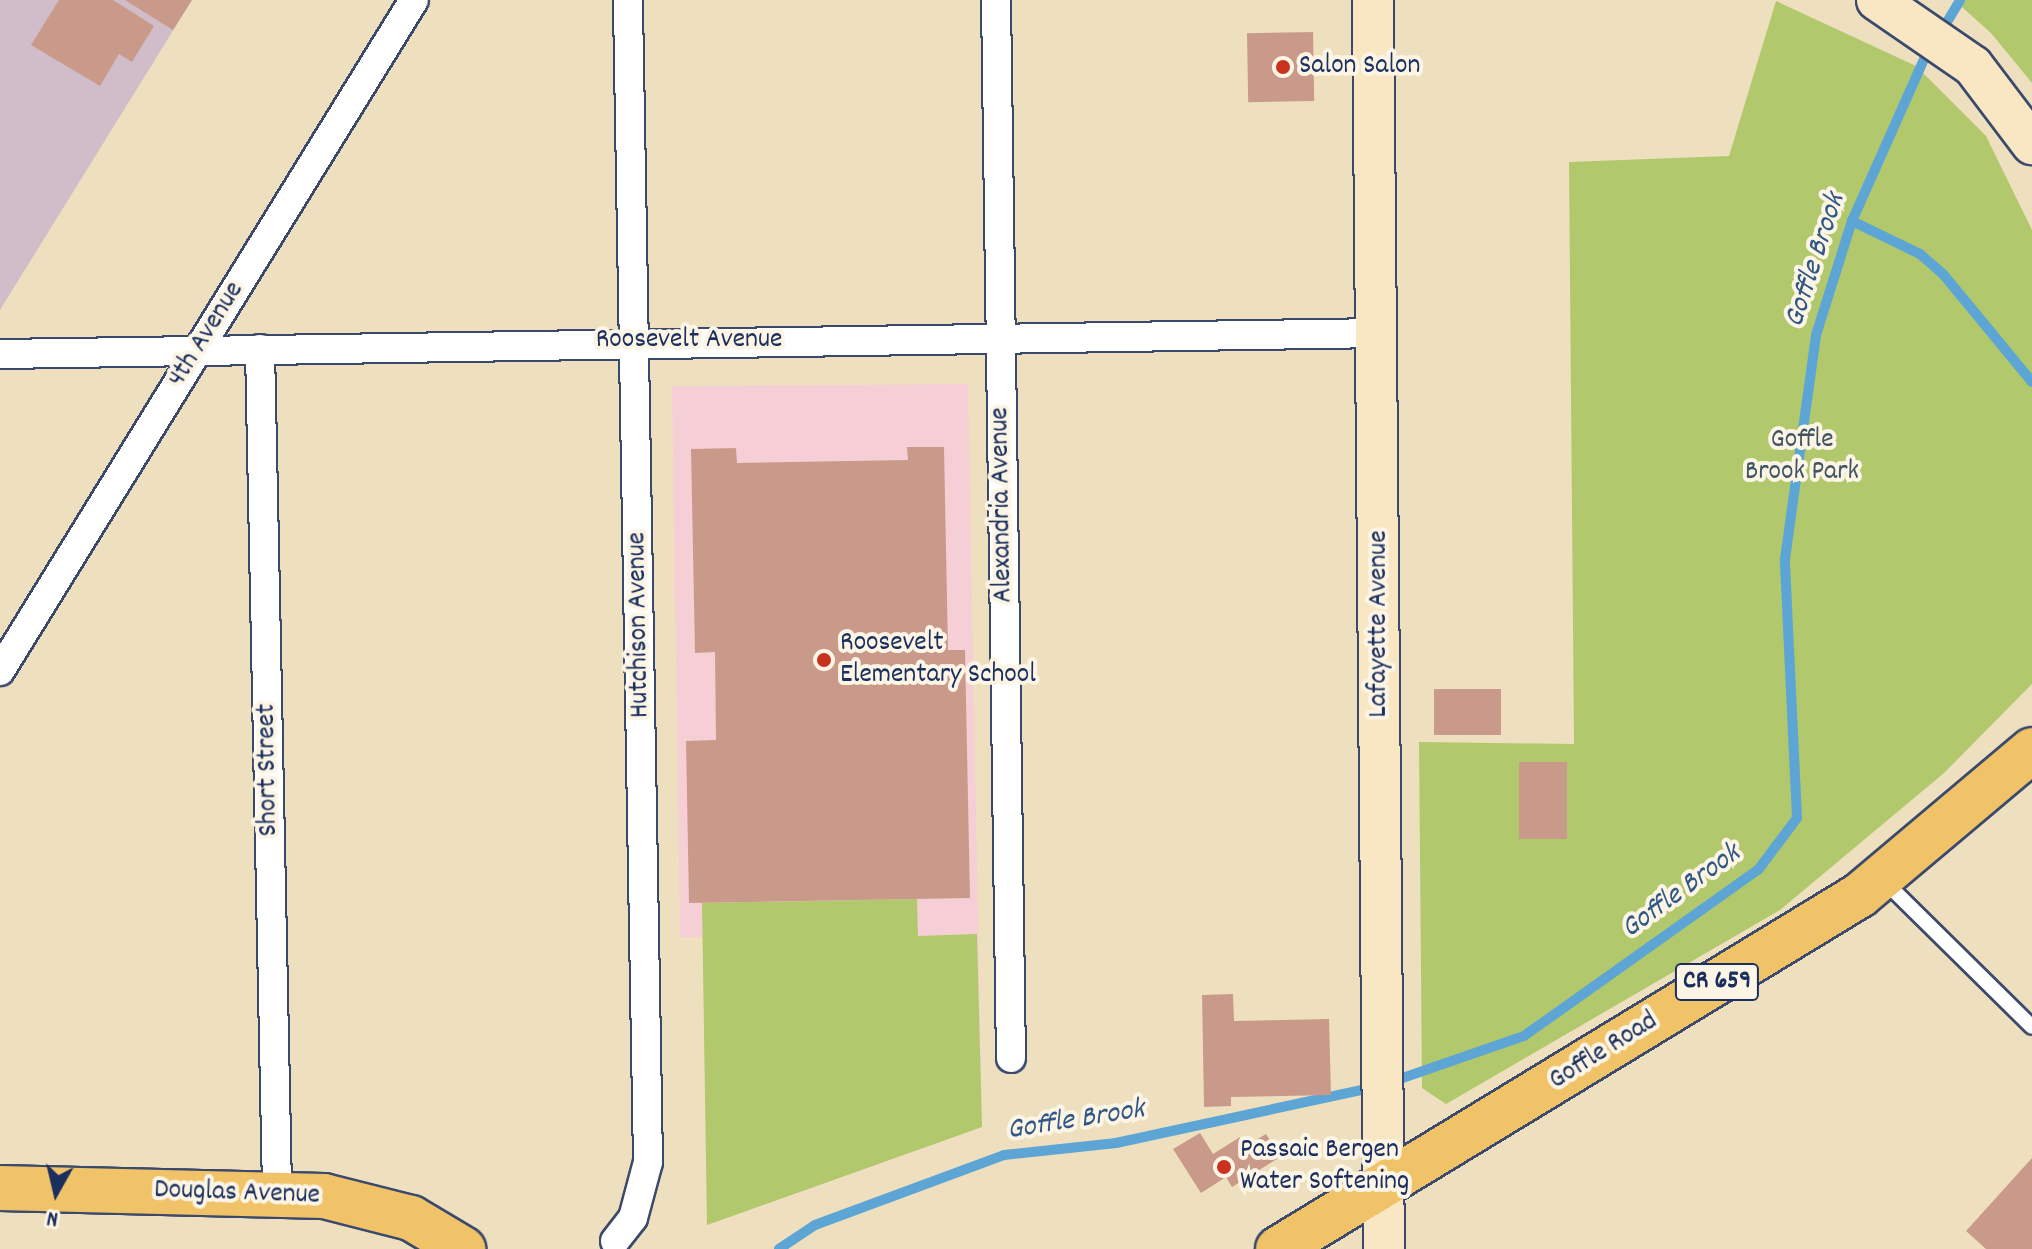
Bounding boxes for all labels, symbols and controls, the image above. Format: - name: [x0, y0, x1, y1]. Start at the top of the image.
- place label: Salon Salon: [1299, 50, 1420, 84]
- marker: Salon Salon: [1274, 58, 1292, 76]
- water label: Goffle Brook: [1778, 190, 1856, 332]
- street label: 4th Avenue: [162, 276, 252, 394]
- street label: Roosevelt Avenue: [596, 324, 782, 358]
- street label: Alexandria Avenue: [984, 407, 1022, 603]
- park label: Goffle Brook Park: [1745, 424, 1859, 490]
- street label: Lafayette Avenue: [1363, 530, 1397, 718]
- street label: Hutchison Avenue: [622, 532, 658, 718]
- place label: Roosevelt Elementary School: [840, 627, 1036, 693]
- marker: Roosevelt Elementary School: [815, 651, 833, 669]
- street label: Short Street: [251, 703, 287, 837]
- water label: Goffle Brook: [1615, 838, 1749, 948]
- road number: CR 659: [1673, 960, 1761, 1004]
- street label: Goffle Road: [1543, 1006, 1665, 1098]
- water label: Goffle Brook: [1005, 1093, 1147, 1151]
- place label: Passaic Bergen Water Softening: [1240, 1134, 1409, 1200]
- north arrow: [16, 1153, 96, 1233]
- marker: Passaic Bergen Water Softening: [1215, 1158, 1233, 1176]
- street label: Douglas Avenue: [154, 1174, 320, 1214]
- text: N: [45, 1201, 60, 1233]

